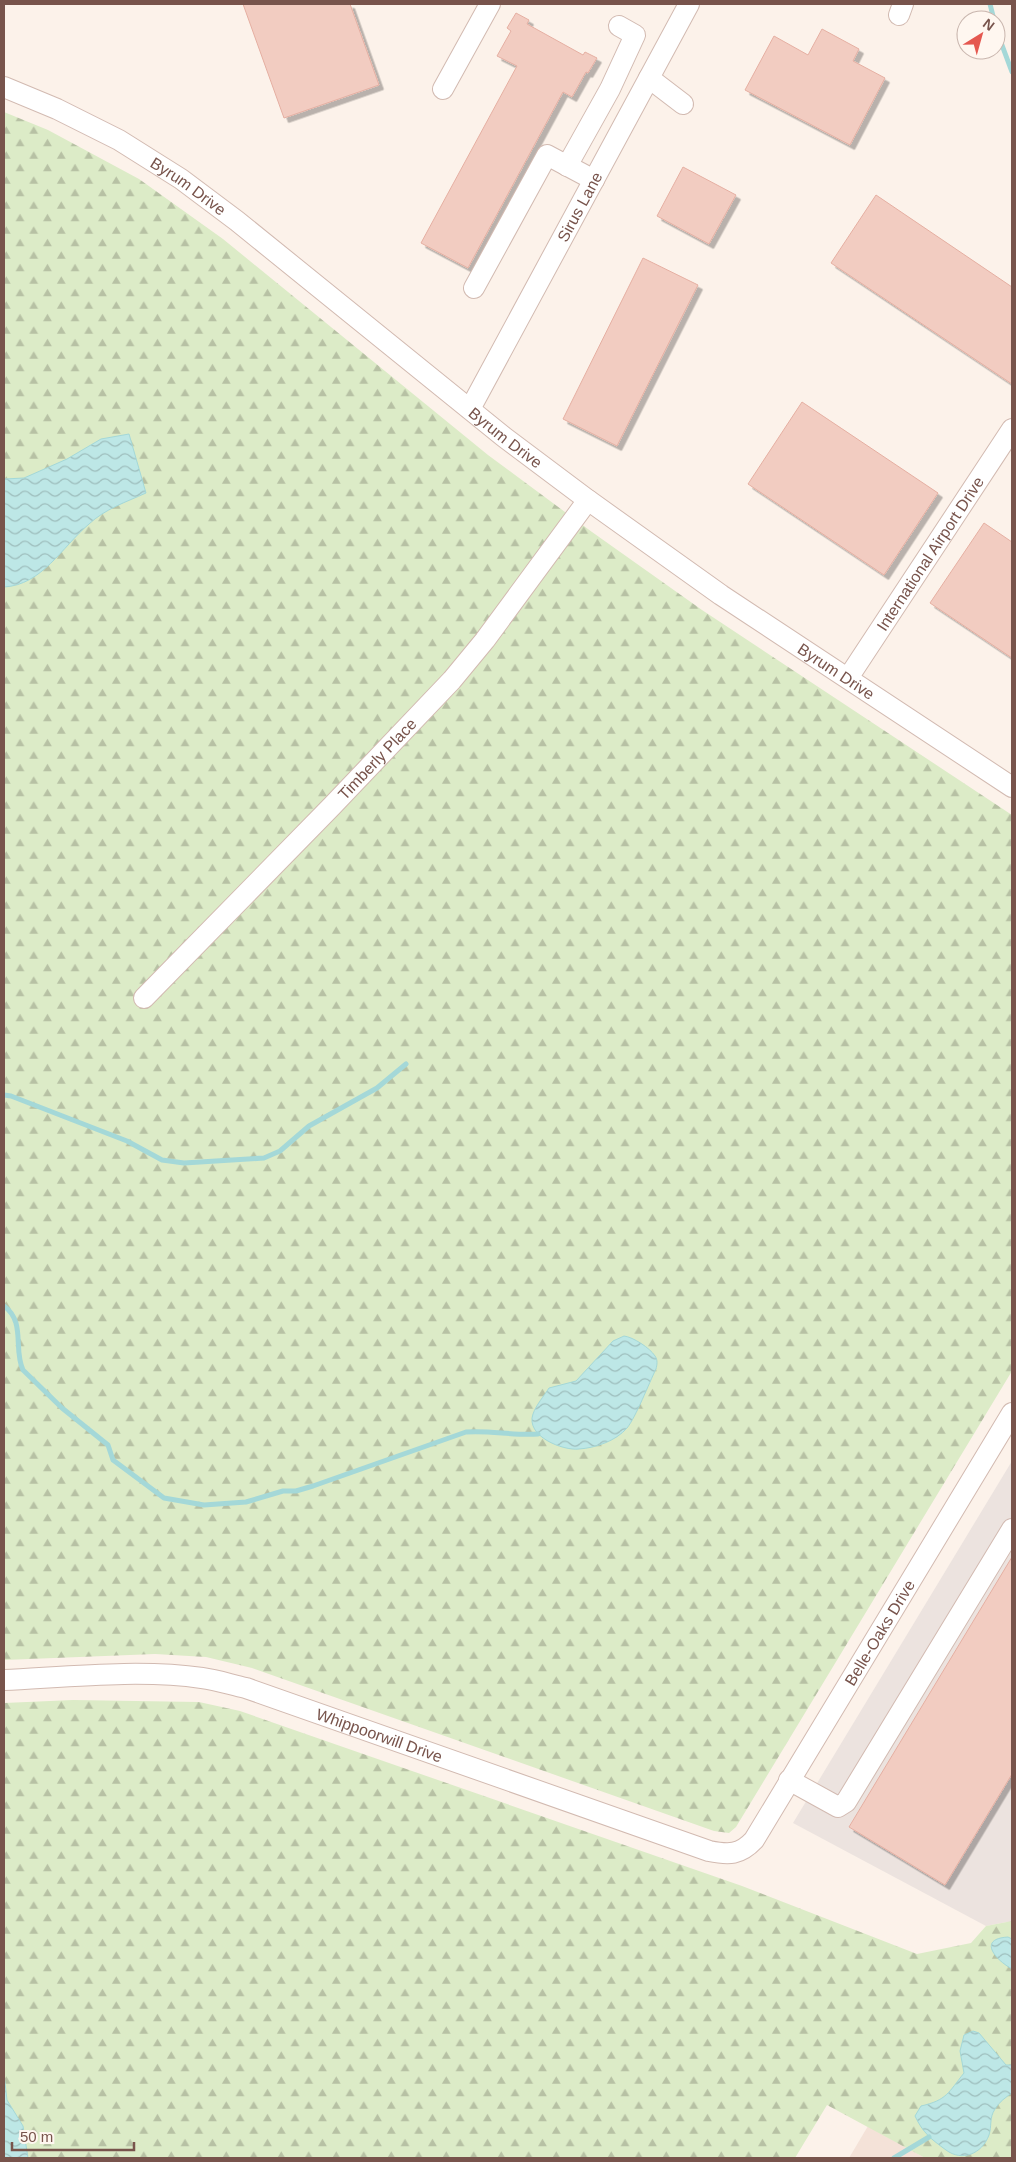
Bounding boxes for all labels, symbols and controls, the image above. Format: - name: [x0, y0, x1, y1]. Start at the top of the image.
- north arrow: [956, 10, 1006, 60]
- text: N: [980, 15, 998, 34]
- street label: Byrum Drive: [147, 154, 229, 219]
- street label: Sirus Lane: [554, 169, 606, 245]
- street label: Byrum Drive: [465, 404, 545, 472]
- street label: International Airport Drive: [874, 474, 987, 634]
- street label: Byrum Drive: [795, 640, 878, 703]
- street label: Timberly Place: [335, 715, 420, 803]
- street label: Belle-Oaks Drive: [841, 1577, 918, 1689]
- street label: Whippoorwill Drive: [314, 1705, 445, 1766]
- scale bar: [12, 2120, 135, 2152]
- text: 50 m: [20, 2128, 53, 2145]

